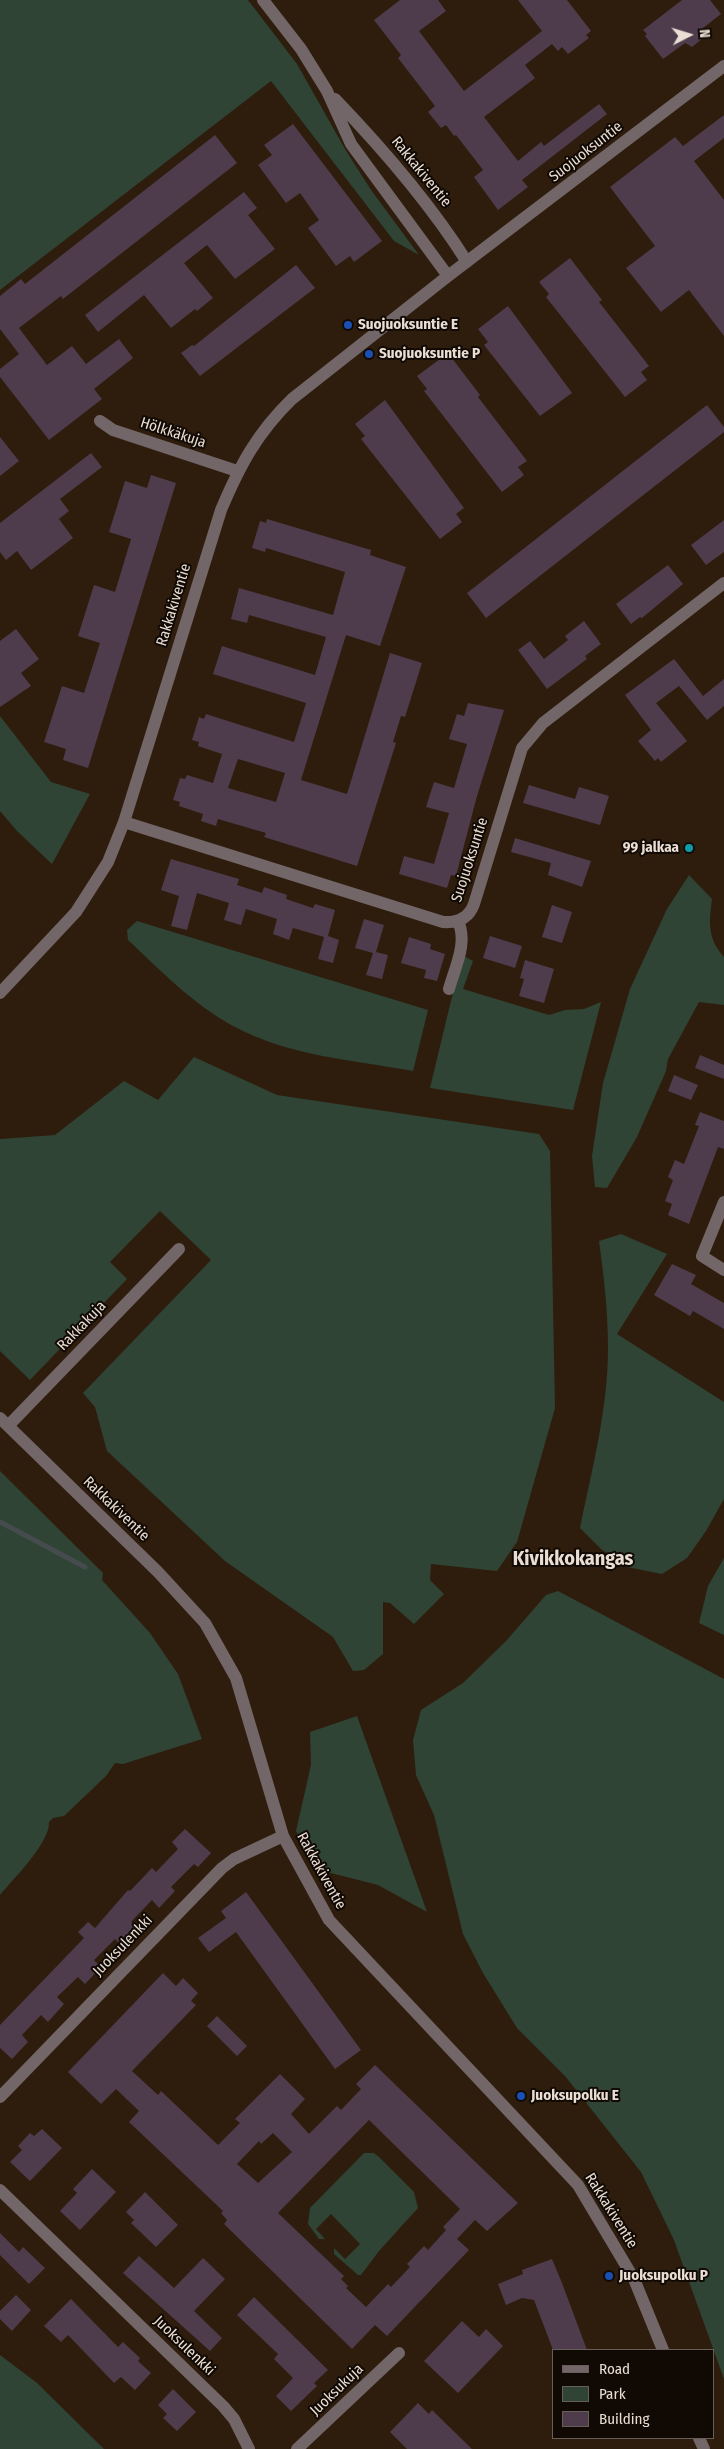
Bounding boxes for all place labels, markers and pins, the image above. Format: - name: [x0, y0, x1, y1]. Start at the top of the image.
- place label: Suojuoksuntie E: [358, 316, 458, 334]
- marker: Suojuoksuntie E: [342, 319, 354, 331]
- place label: Suojuoksuntie P: [379, 345, 480, 363]
- marker: Suojuoksuntie P: [363, 348, 375, 360]
- place label: 99 jalkaa: [623, 839, 679, 857]
- marker: 99 jalkaa: [683, 842, 695, 854]
- place label: Juoksupolku E: [531, 2087, 619, 2105]
- marker: Juoksupolku E: [515, 2090, 527, 2102]
- place label: Juoksupolku P: [619, 2267, 708, 2285]
- marker: Juoksupolku P: [603, 2270, 615, 2282]

